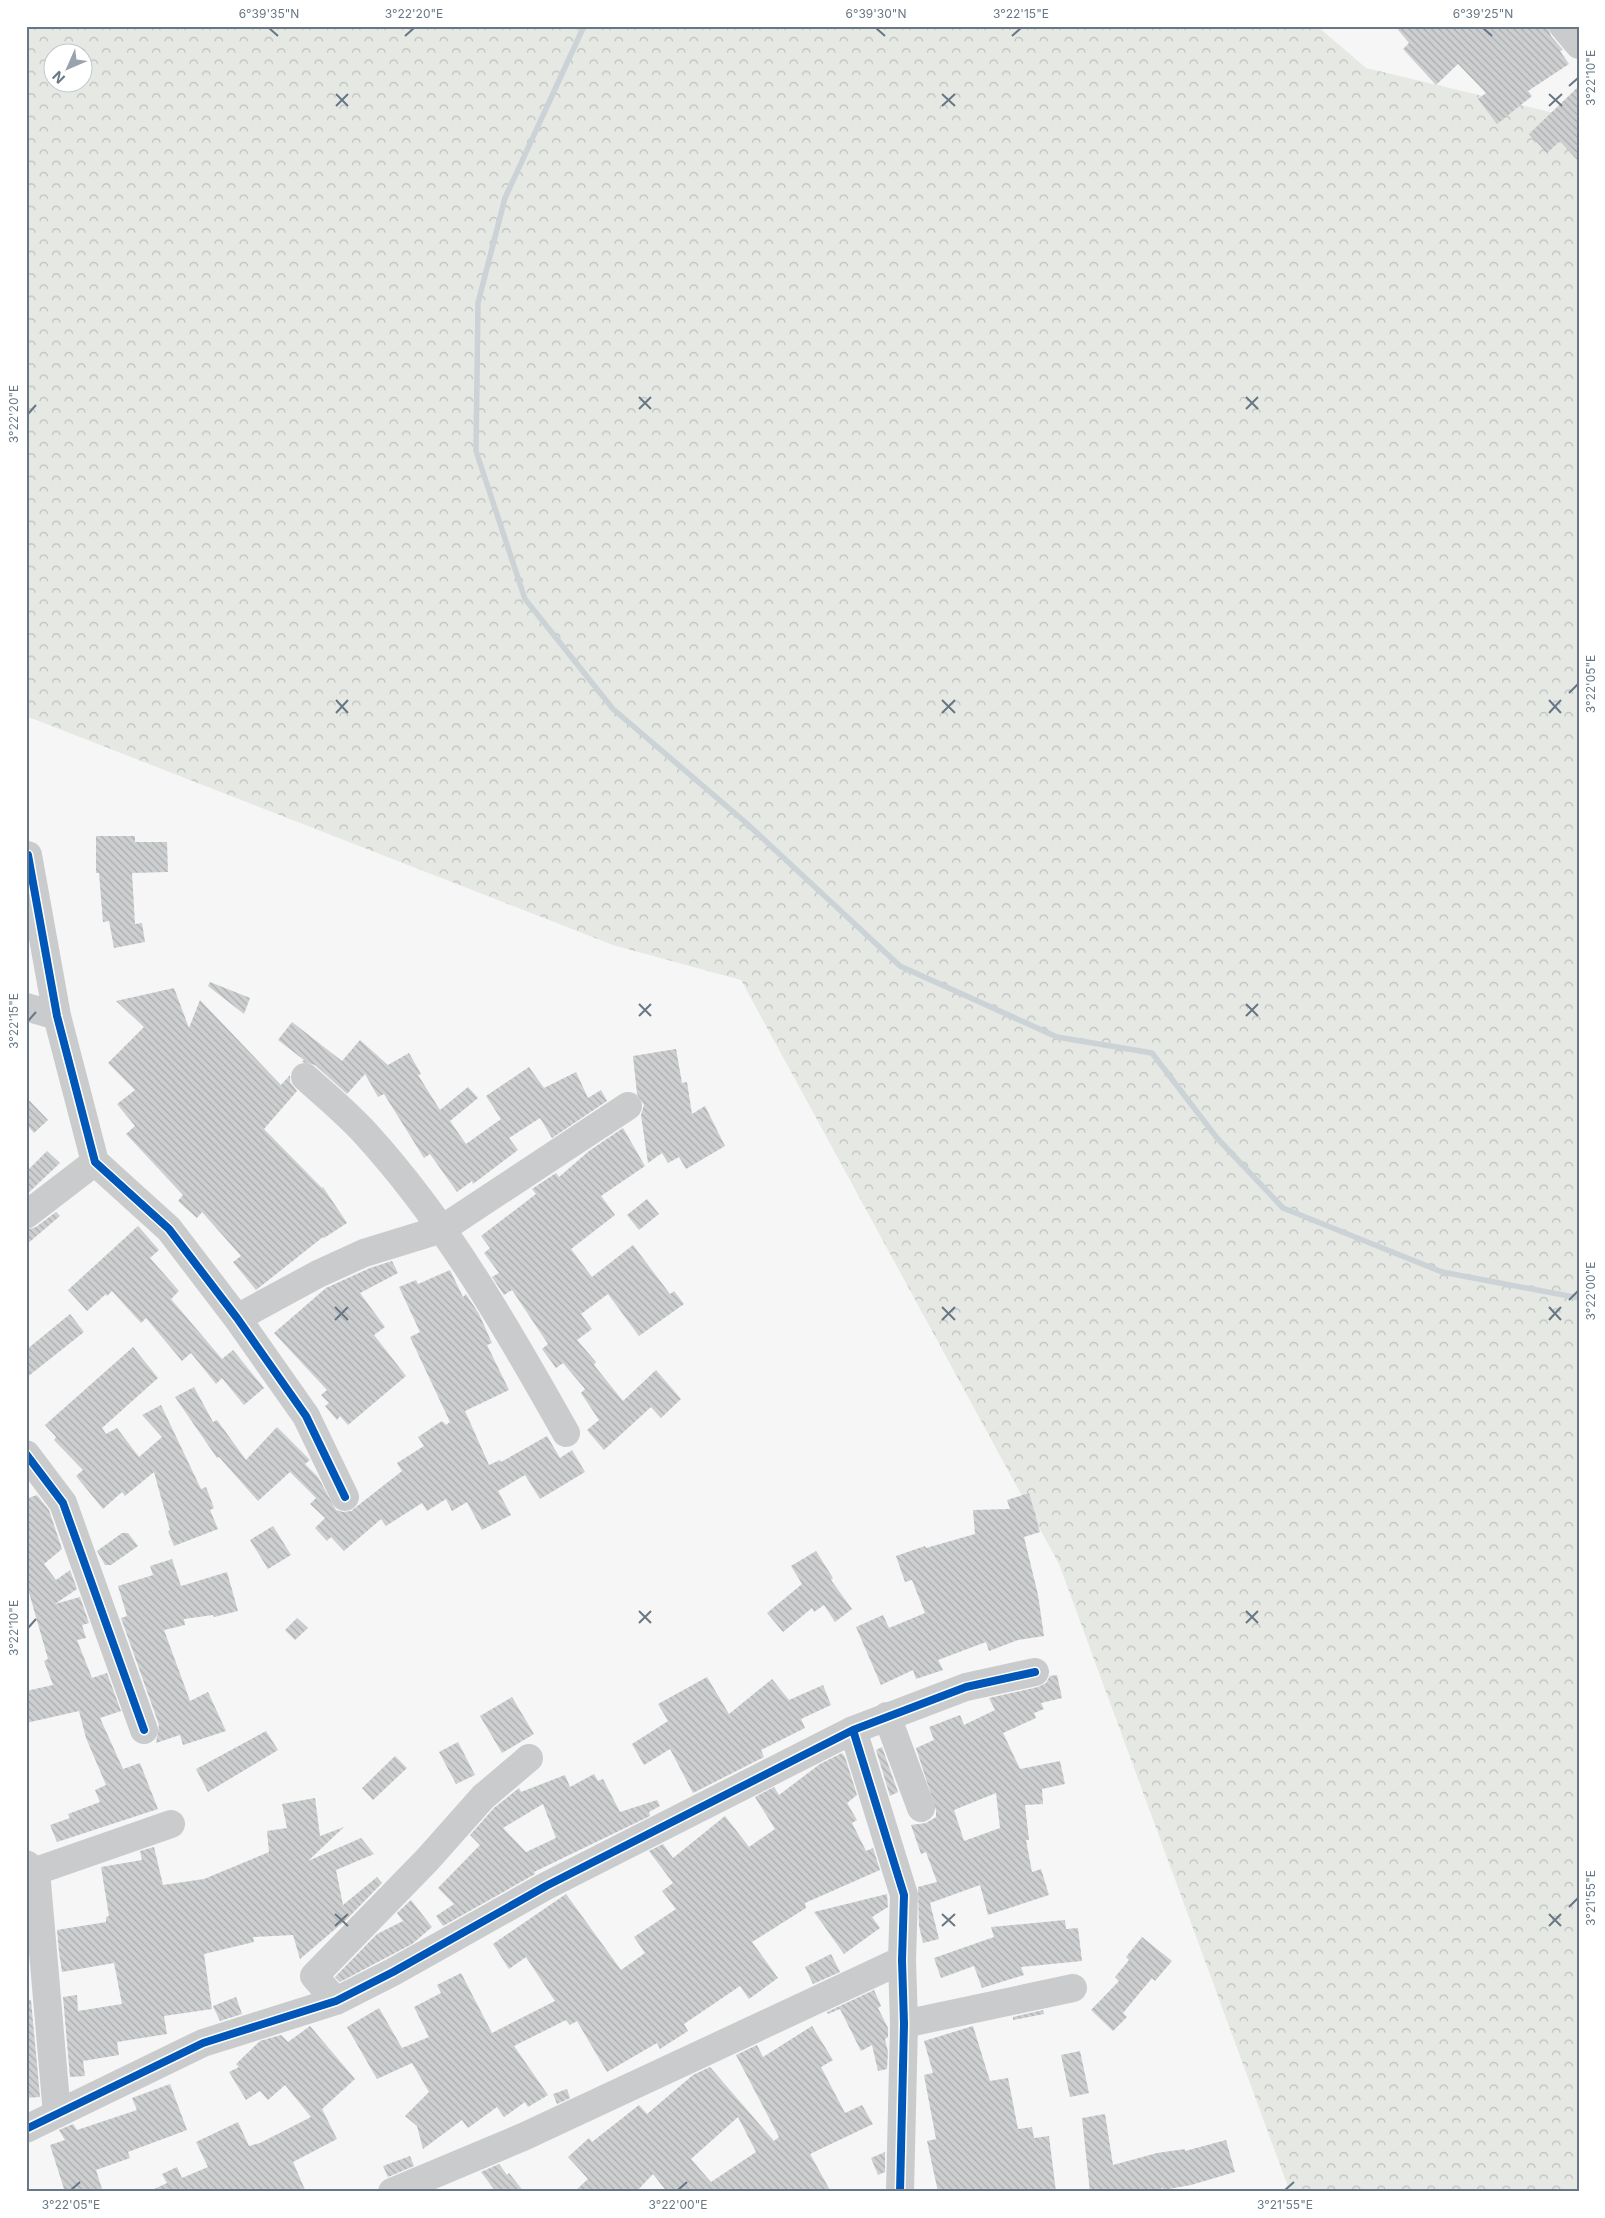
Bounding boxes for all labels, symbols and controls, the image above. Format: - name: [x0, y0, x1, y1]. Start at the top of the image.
- text: 6°39'35"N: [239, 6, 299, 21]
- text: 3°22'20"E: [385, 6, 443, 21]
- text: 6°39'30"N: [846, 6, 906, 21]
- text: 3°22'15"E: [993, 6, 1049, 21]
- text: 6°39'25"N: [1453, 6, 1513, 21]
- north arrow: [42, 42, 92, 92]
- text: 3°22'10"E: [1583, 50, 1598, 106]
- text: N: [49, 68, 68, 87]
- text: 3°22'20"E: [6, 385, 21, 443]
- text: 3°22'05"E: [1583, 655, 1598, 713]
- text: 3°22'15"E: [6, 993, 21, 1049]
- text: 3°22'00"E: [1583, 1262, 1598, 1320]
- text: 3°22'10"E: [6, 1600, 21, 1656]
- text: 3°21'55"E: [1583, 1870, 1598, 1926]
- text: 3°22'05"E: [42, 2197, 100, 2212]
- text: 3°22'00"E: [649, 2197, 707, 2212]
- text: 3°21'55"E: [1257, 2197, 1313, 2212]

